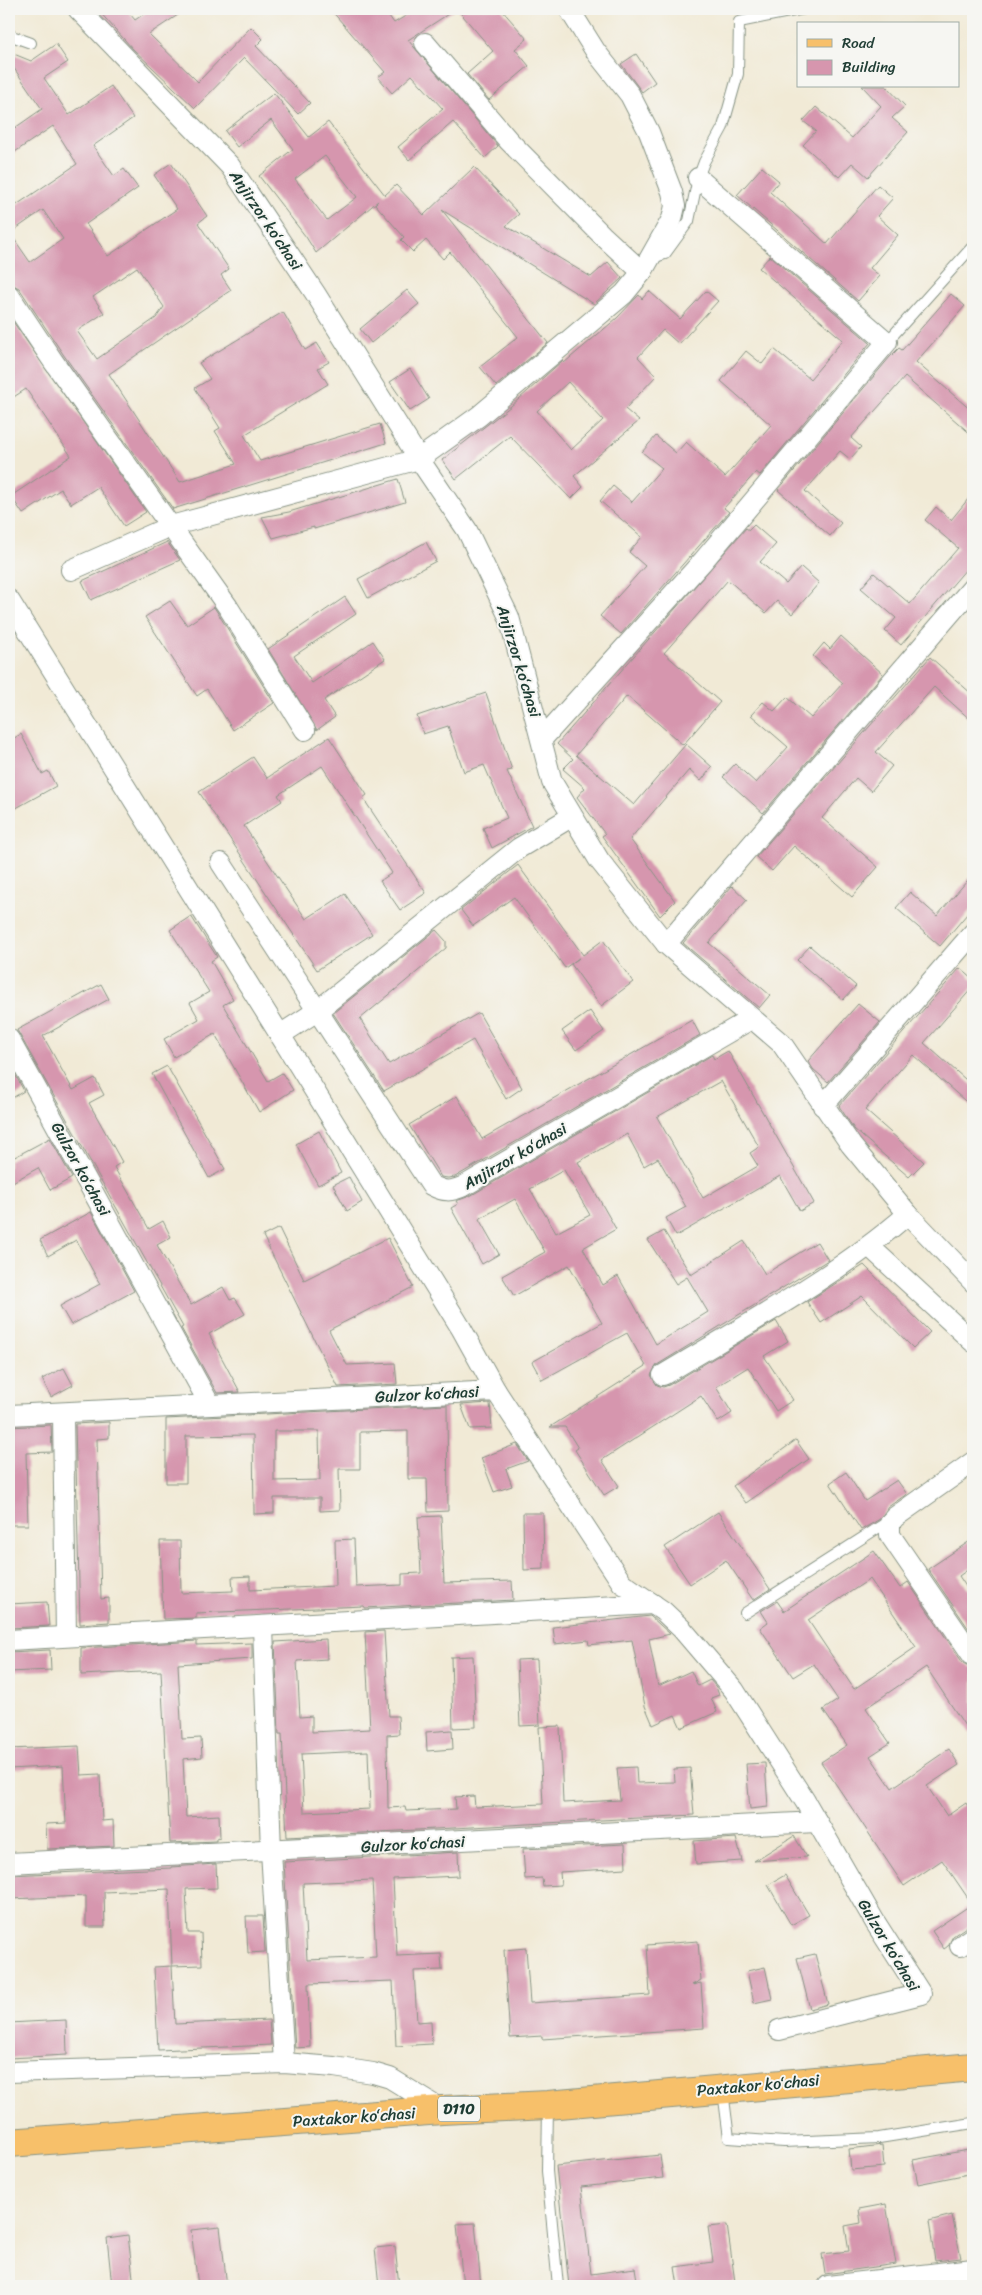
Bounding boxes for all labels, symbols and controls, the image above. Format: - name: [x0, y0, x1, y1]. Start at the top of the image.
- legend: [797, 22, 960, 88]
- text: Road: [842, 30, 875, 56]
- text: Building: [842, 54, 896, 80]
- street label: Anjirzor koʻchasi: [221, 163, 311, 277]
- street label: Anjirzor koʻchasi: [488, 600, 550, 721]
- street label: Anjirzor koʻchasi: [457, 1114, 573, 1198]
- street label: Gulzor koʻchasi: [43, 1116, 119, 1222]
- street label: Gulzor koʻchasi: [374, 1377, 480, 1411]
- street label: Gulzor koʻchasi: [360, 1827, 466, 1861]
- street label: Gulzor koʻchasi: [850, 1893, 929, 1998]
- street label: Paxtakor koʻchasi: [696, 2065, 821, 2105]
- road number: D110: [438, 2096, 480, 2122]
- street label: Paxtakor koʻchasi: [292, 2098, 417, 2136]

